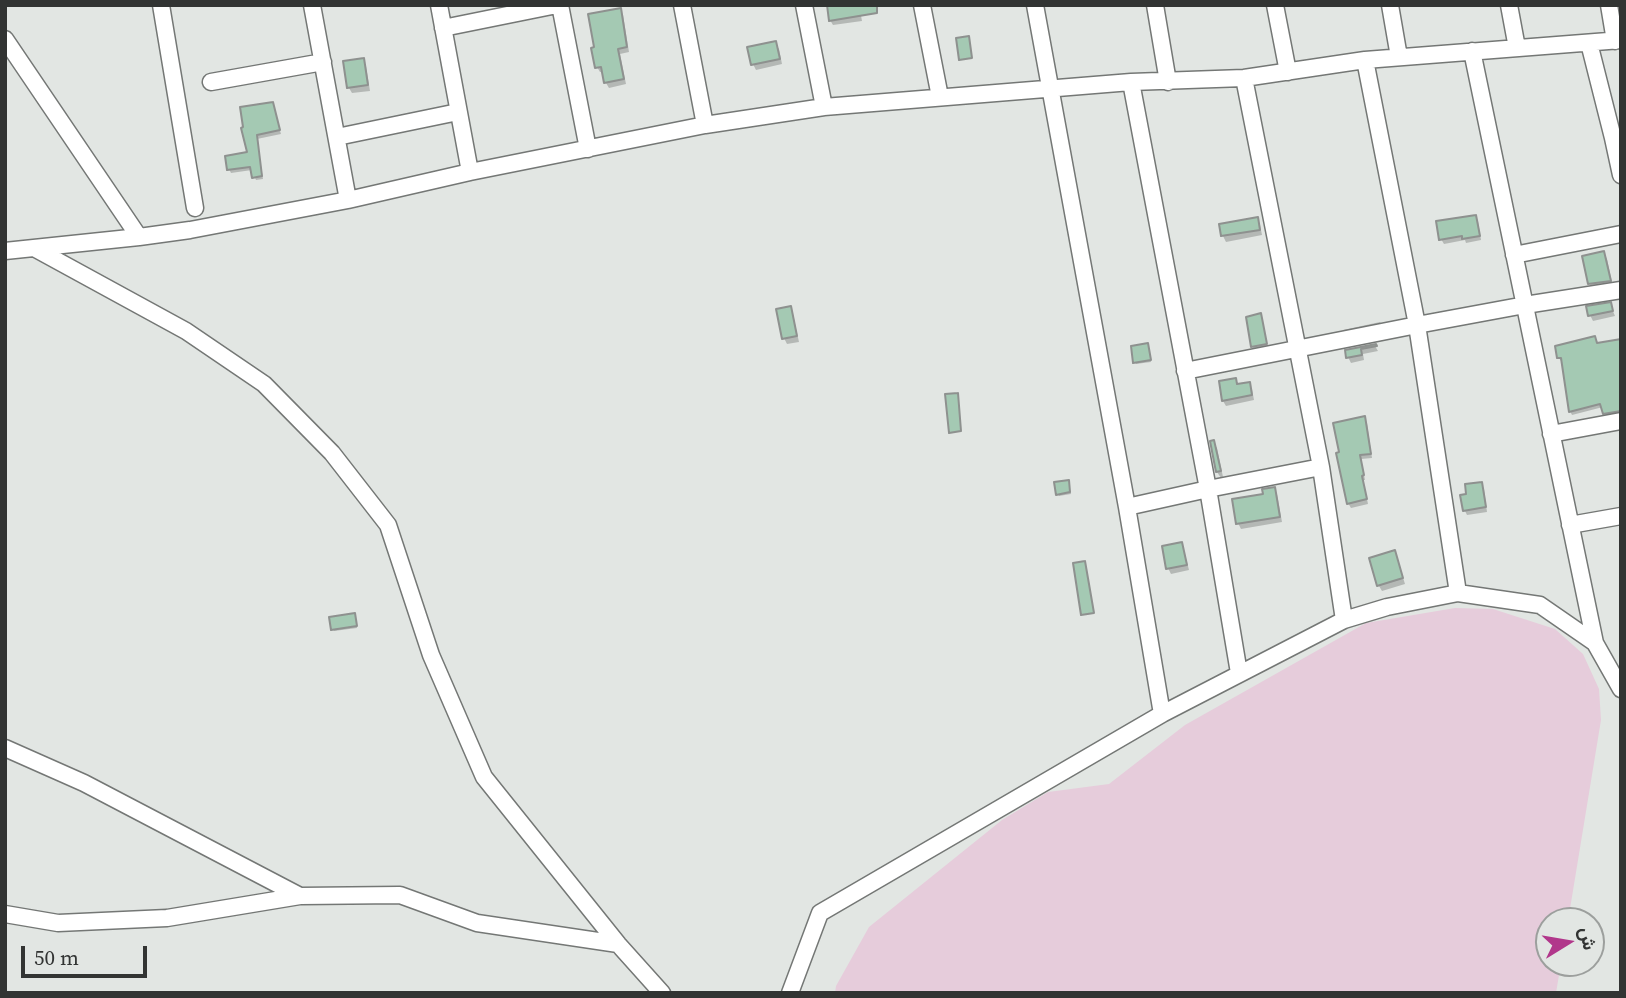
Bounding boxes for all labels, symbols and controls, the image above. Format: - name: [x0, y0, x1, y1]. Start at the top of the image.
- north arrow: [1535, 907, 1605, 977]
- text: ش: [1574, 925, 1604, 952]
- scale bar: [24, 932, 150, 976]
- text: 50 m: [34, 943, 79, 972]

